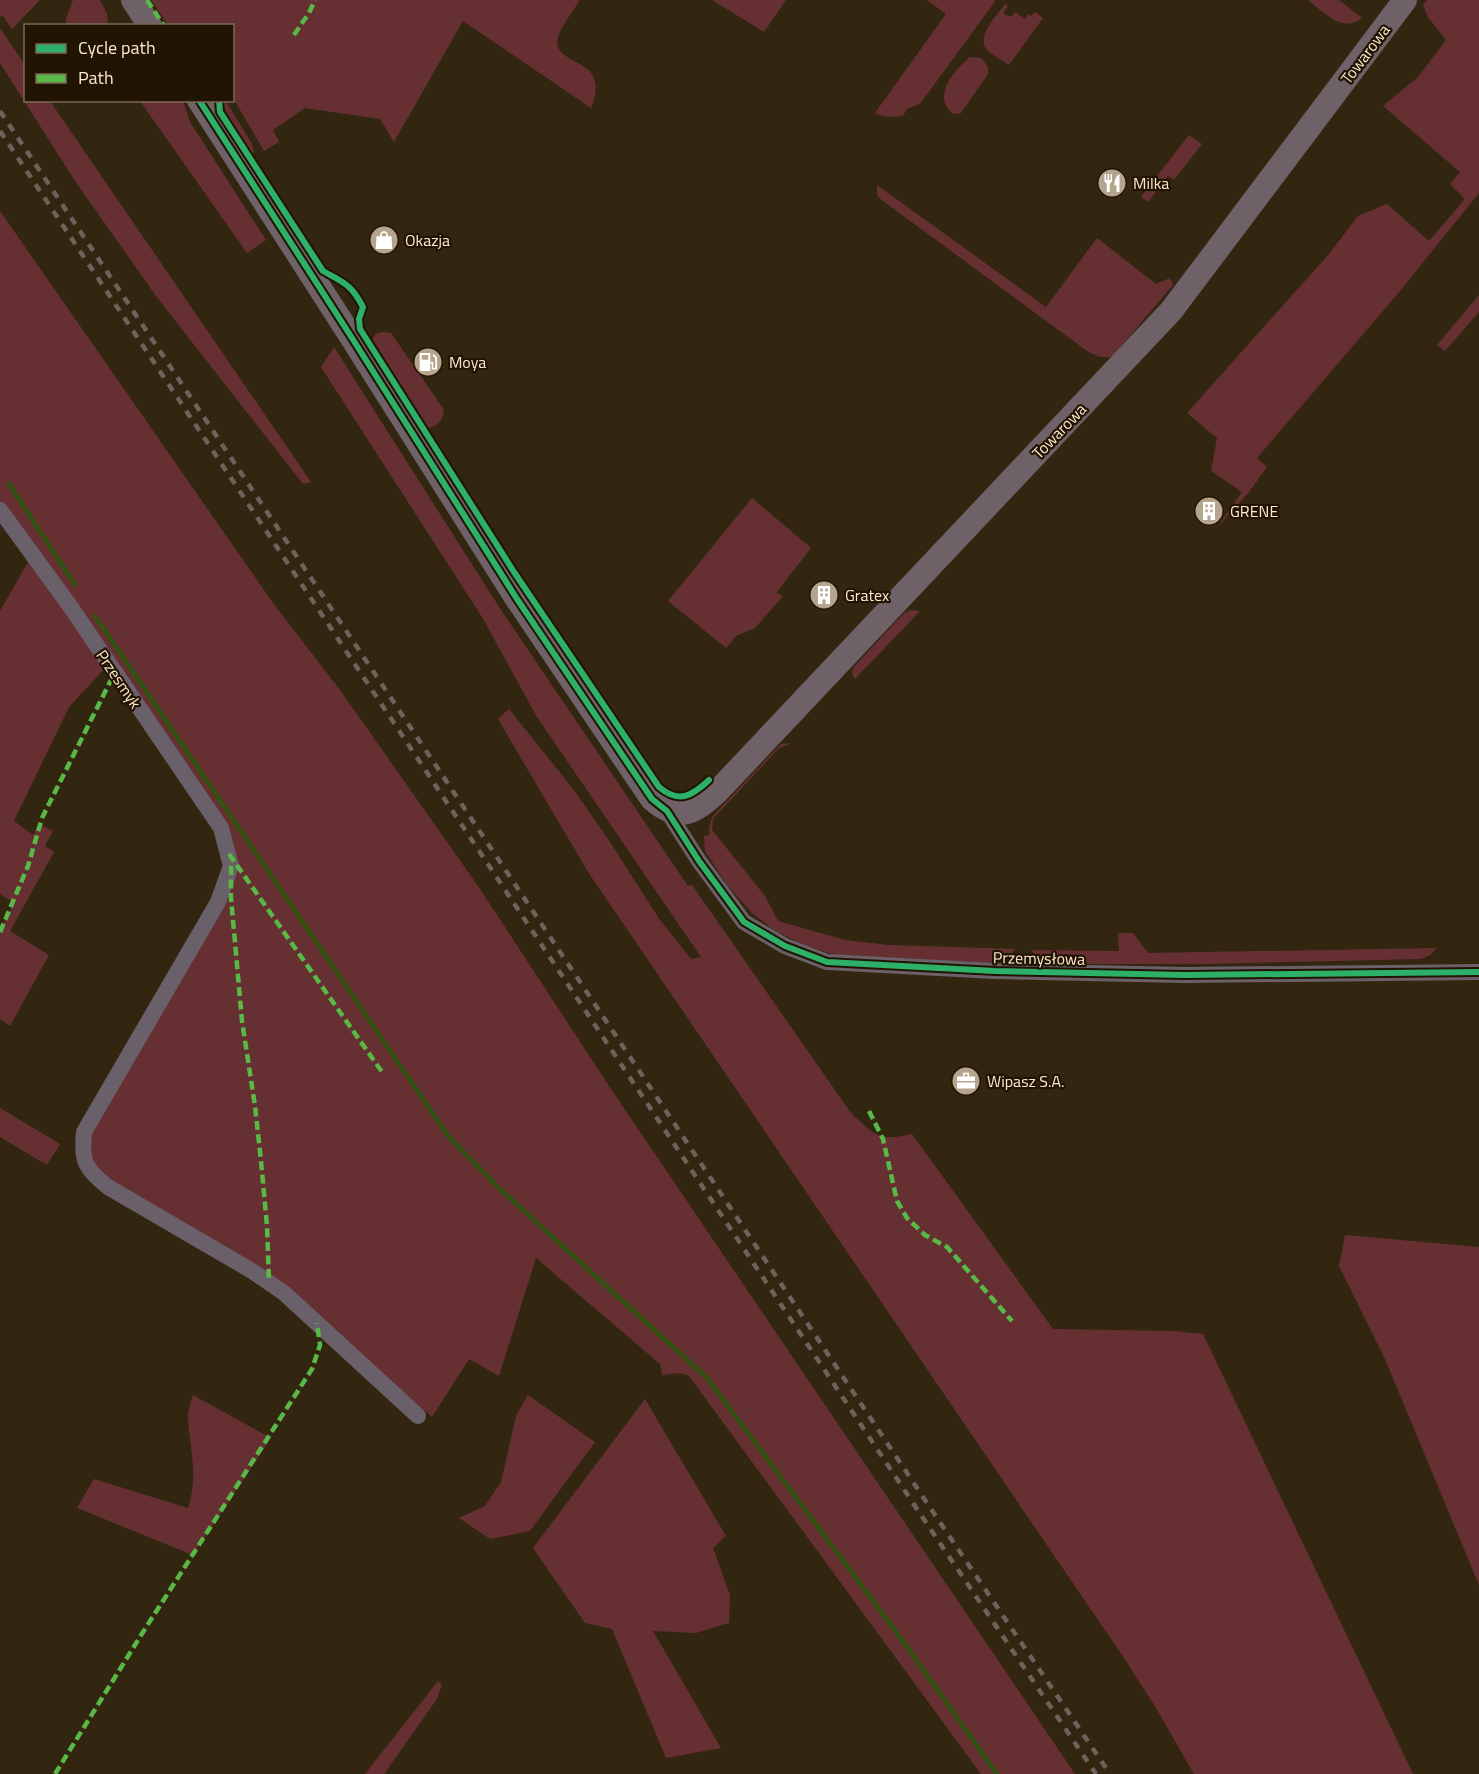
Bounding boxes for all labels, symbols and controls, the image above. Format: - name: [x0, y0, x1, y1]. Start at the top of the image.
- street label: Towarowa: [1335, 19, 1395, 89]
- legend: [24, 24, 234, 102]
- text: Cycle path: [78, 34, 156, 61]
- text: Path: [78, 64, 114, 91]
- restaurant icon: Milka: [1096, 167, 1128, 199]
- place label: Milka: [1133, 171, 1169, 195]
- shop icon: Okazja: [368, 224, 400, 256]
- place label: Okazja: [405, 228, 450, 252]
- fuel station icon: Moya: [412, 346, 444, 378]
- place label: Moya: [449, 350, 486, 374]
- street label: Towarowa: [1026, 398, 1092, 464]
- building icon: GRENE: [1193, 495, 1225, 527]
- place label: GRENE: [1230, 499, 1278, 523]
- building icon: Gratex: [808, 579, 840, 611]
- place label: Gratex: [845, 583, 889, 607]
- street label: Przesmyk: [90, 645, 148, 714]
- street label: Przemysłowa: [993, 945, 1085, 971]
- office icon: Wipasz S.A.: [950, 1065, 982, 1097]
- place label: Wipasz S.A.: [987, 1069, 1065, 1093]

